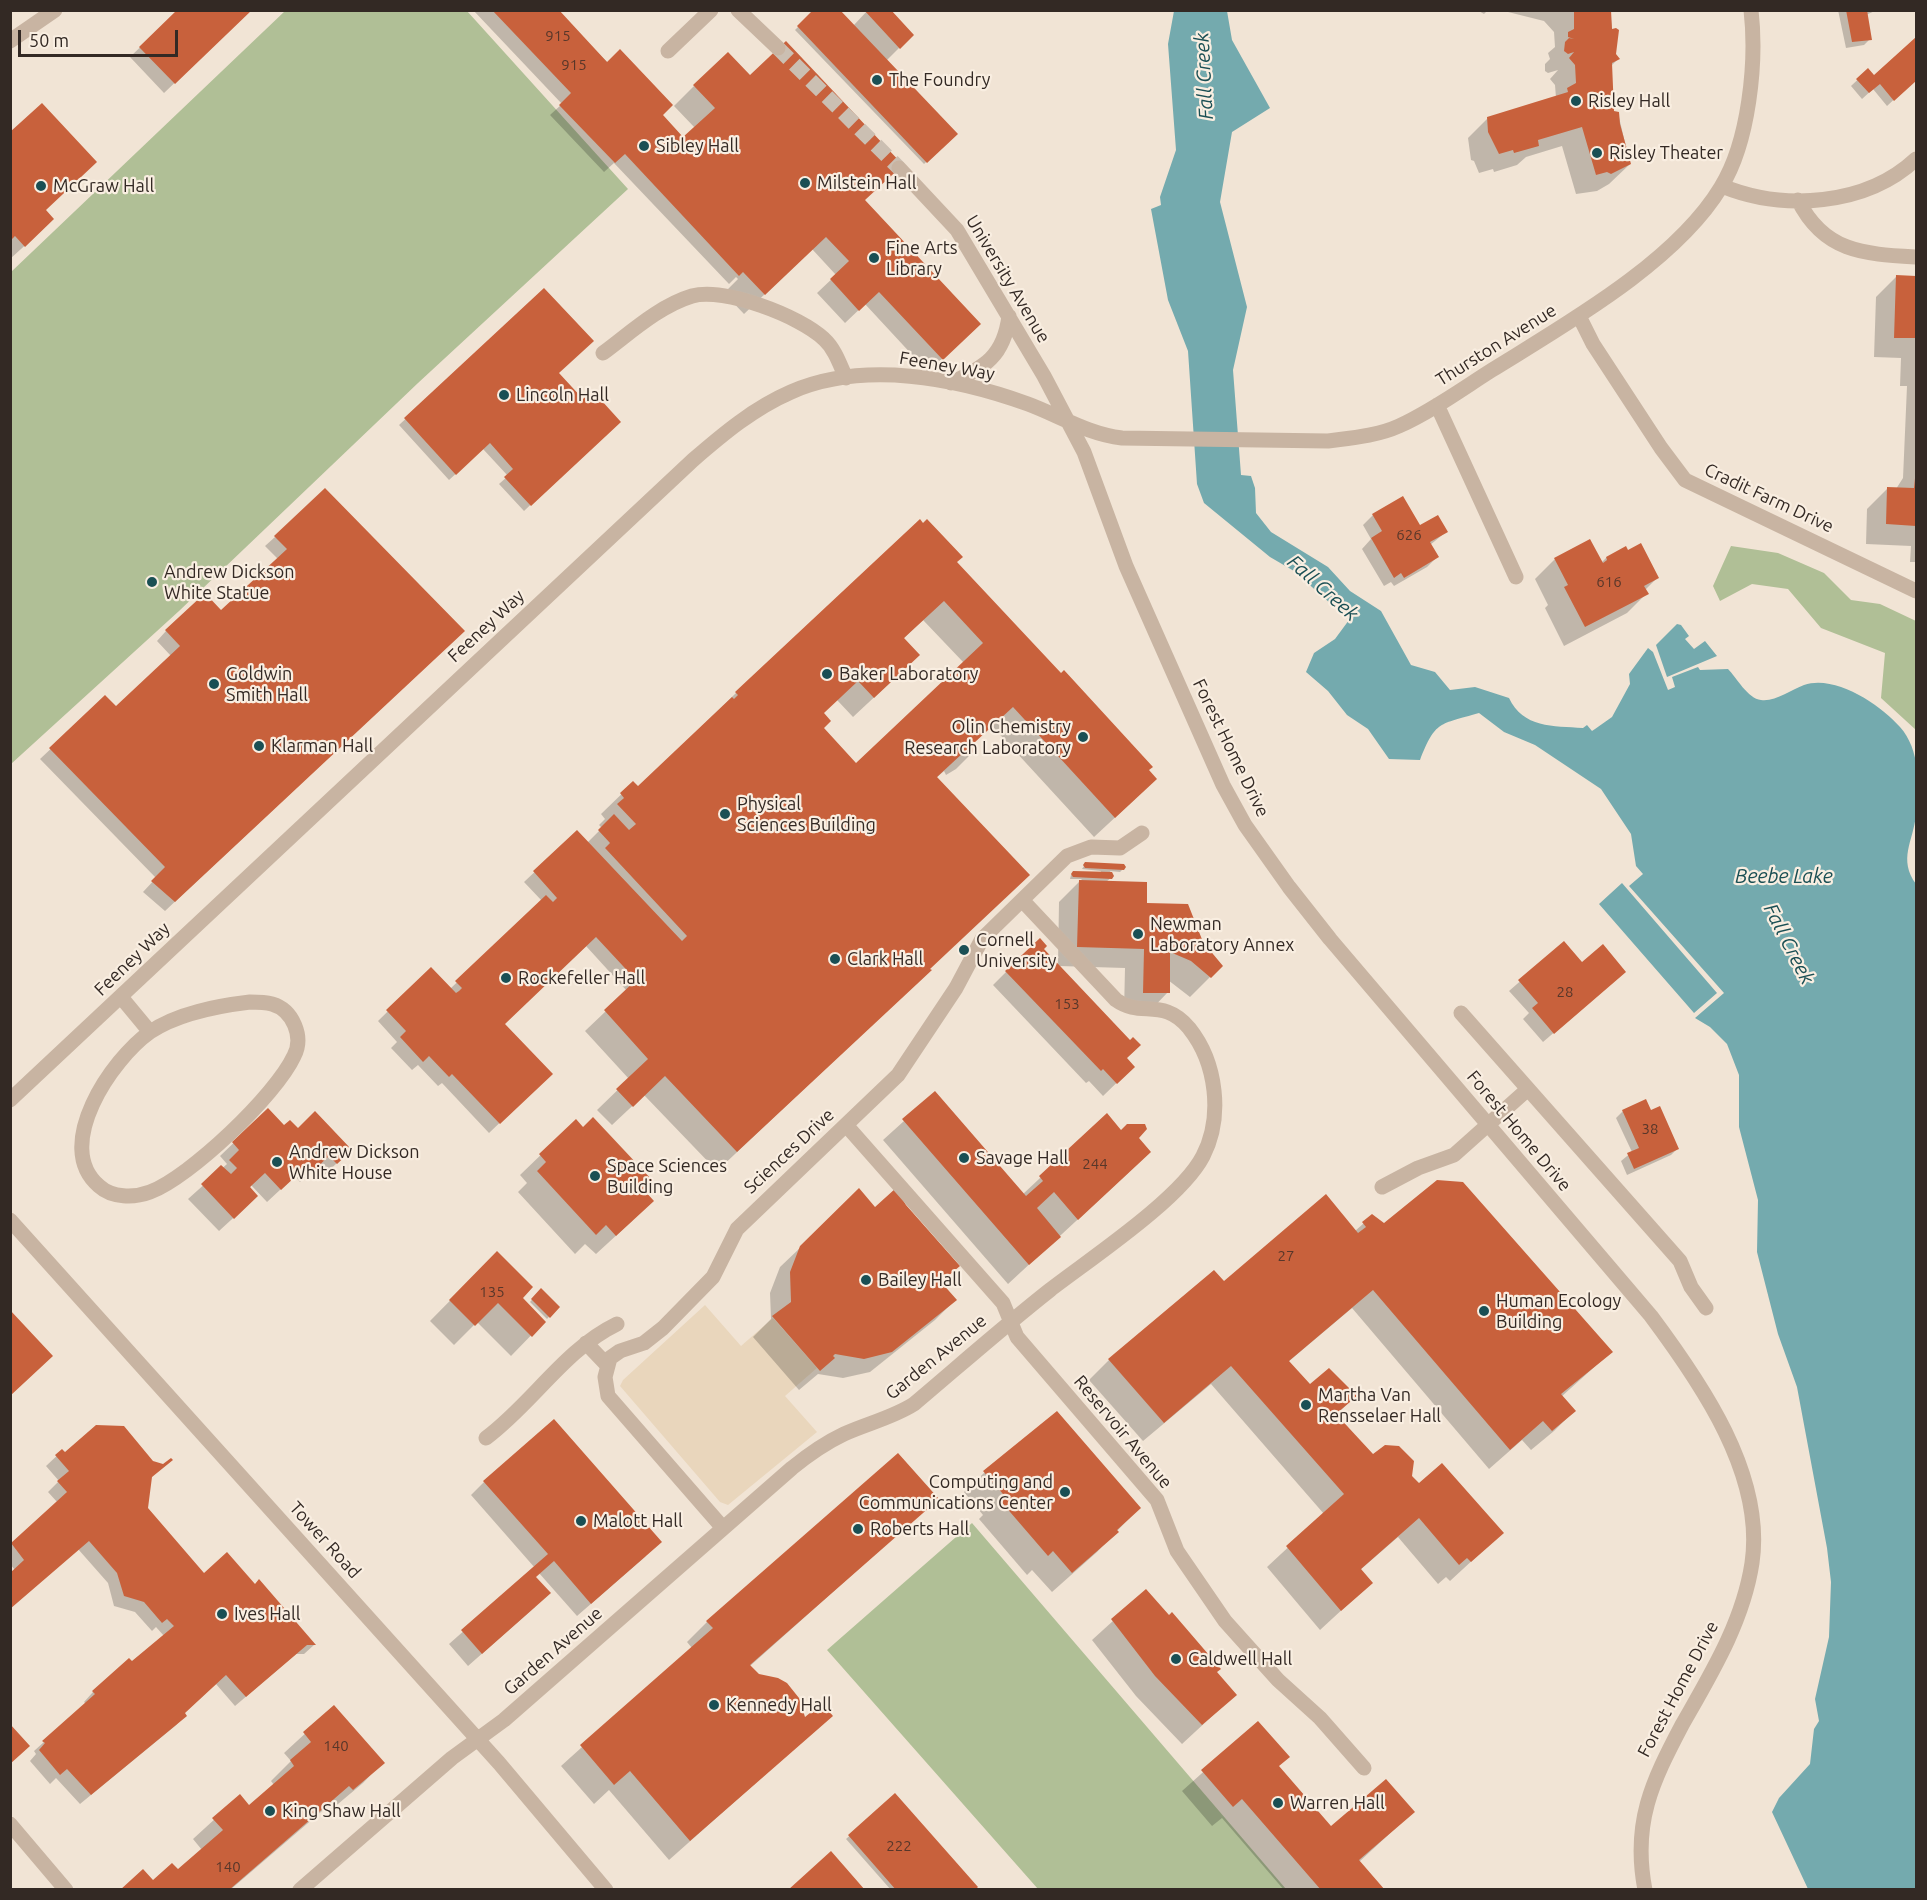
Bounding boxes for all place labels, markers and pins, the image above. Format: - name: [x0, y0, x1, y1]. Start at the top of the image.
- place label: The Foundry: [889, 69, 990, 91]
- marker: The Foundry: [870, 73, 884, 87]
- place label: Risley Hall: [1588, 90, 1670, 112]
- marker: Risley Hall: [1569, 94, 1583, 108]
- place label: Sibley Hall: [656, 135, 739, 157]
- marker: Sibley Hall: [637, 139, 651, 153]
- place label: Risley Theater: [1609, 142, 1723, 164]
- marker: Risley Theater: [1590, 146, 1604, 160]
- place label: Milstein Hall: [817, 172, 917, 194]
- place label: McGraw Hall: [53, 175, 154, 197]
- marker: Milstein Hall: [798, 176, 812, 190]
- marker: McGraw Hall: [34, 179, 48, 193]
- place label: Fine Arts Library: [886, 237, 958, 280]
- marker: Fine Arts Library: [867, 251, 881, 265]
- place label: Lincoln Hall: [516, 384, 609, 406]
- marker: Lincoln Hall: [497, 388, 511, 402]
- place label: Andrew Dickson White Statue: [164, 561, 294, 604]
- marker: Andrew Dickson White Statue: [145, 575, 159, 589]
- place label: Goldwin Smith Hall: [226, 663, 308, 706]
- place label: Baker Laboratory: [839, 663, 978, 685]
- marker: Baker Laboratory: [820, 667, 834, 681]
- marker: Goldwin Smith Hall: [207, 677, 221, 691]
- place label: Olin Chemistry Research Laboratory: [904, 716, 1071, 758]
- marker: Olin Chemistry Research Laboratory: [1076, 730, 1090, 744]
- place label: Klarman Hall: [271, 735, 373, 757]
- marker: Klarman Hall: [252, 739, 266, 753]
- place label: Physical Sciences Building: [737, 793, 876, 836]
- marker: Physical Sciences Building: [718, 807, 732, 821]
- place label: Newman Laboratory Annex: [1150, 913, 1294, 956]
- marker: Newman Laboratory Annex: [1131, 927, 1145, 941]
- place label: Cornell University: [976, 929, 1056, 972]
- marker: Cornell University: [957, 943, 971, 957]
- place label: Clark Hall: [847, 948, 923, 970]
- marker: Clark Hall: [828, 952, 842, 966]
- place label: Rockefeller Hall: [518, 967, 645, 989]
- marker: Rockefeller Hall: [499, 971, 513, 985]
- place label: Andrew Dickson White House: [289, 1141, 419, 1184]
- place label: Savage Hall: [976, 1147, 1068, 1169]
- marker: Savage Hall: [957, 1151, 971, 1165]
- marker: Andrew Dickson White House: [270, 1155, 284, 1169]
- place label: Space Sciences Building: [607, 1155, 727, 1198]
- marker: Space Sciences Building: [588, 1169, 602, 1183]
- place label: Bailey Hall: [878, 1269, 962, 1291]
- marker: Bailey Hall: [859, 1273, 873, 1287]
- place label: Human Ecology Building: [1496, 1290, 1621, 1332]
- marker: Human Ecology Building: [1477, 1304, 1491, 1318]
- place label: Martha Van Rensselaer Hall: [1318, 1384, 1441, 1426]
- marker: Martha Van Rensselaer Hall: [1299, 1398, 1313, 1412]
- place label: Computing and Communications Center: [859, 1471, 1053, 1514]
- marker: Computing and Communications Center: [1058, 1485, 1072, 1499]
- place label: Malott Hall: [593, 1510, 683, 1532]
- marker: Malott Hall: [574, 1514, 588, 1528]
- place label: Roberts Hall: [870, 1518, 969, 1540]
- marker: Roberts Hall: [851, 1522, 865, 1536]
- place label: Ives Hall: [234, 1603, 300, 1625]
- marker: Ives Hall: [215, 1607, 229, 1621]
- place label: Caldwell Hall: [1188, 1648, 1292, 1670]
- marker: Caldwell Hall: [1169, 1652, 1183, 1666]
- place label: Kennedy Hall: [726, 1694, 832, 1716]
- marker: Kennedy Hall: [707, 1698, 721, 1712]
- place label: Warren Hall: [1290, 1792, 1385, 1814]
- marker: Warren Hall: [1271, 1796, 1285, 1810]
- place label: King Shaw Hall: [282, 1800, 401, 1822]
- marker: King Shaw Hall: [263, 1804, 277, 1818]

